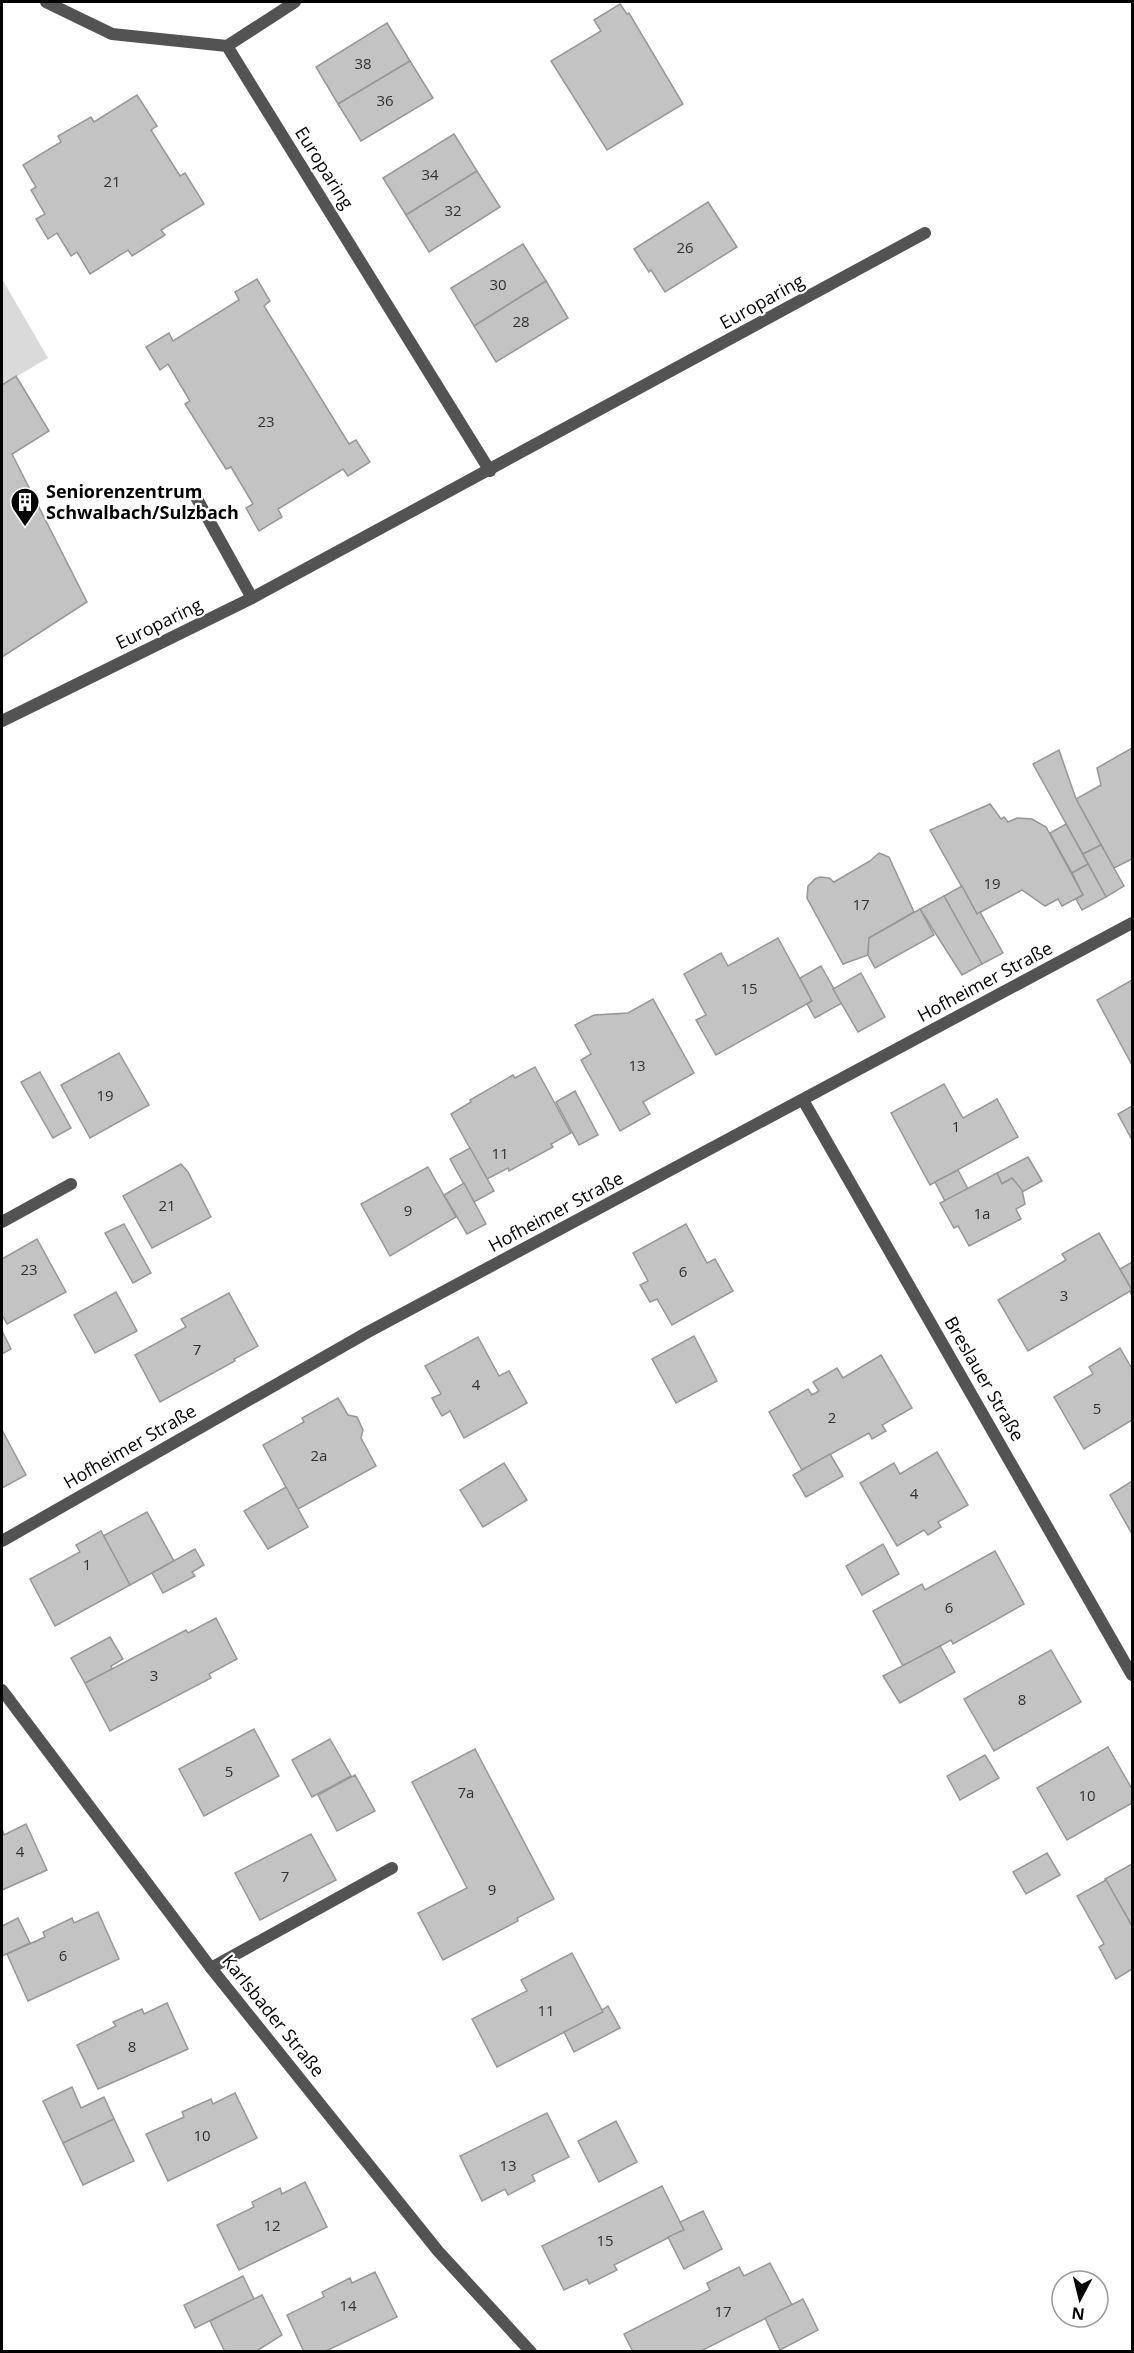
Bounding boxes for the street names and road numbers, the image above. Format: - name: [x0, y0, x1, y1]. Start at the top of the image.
- street label: Europaring: [290, 122, 360, 213]
- street label: Europaring: [715, 268, 808, 334]
- street label: Europaring: [112, 592, 206, 654]
- street label: Hofheimer Straße: [913, 935, 1056, 1027]
- street label: Hofheimer Straße: [484, 1165, 627, 1257]
- street label: Breslauer Straße: [939, 1312, 1030, 1445]
- street label: Hofheimer Straße: [59, 1398, 200, 1494]
- street label: Karlsbader Straße: [217, 1949, 331, 2081]

